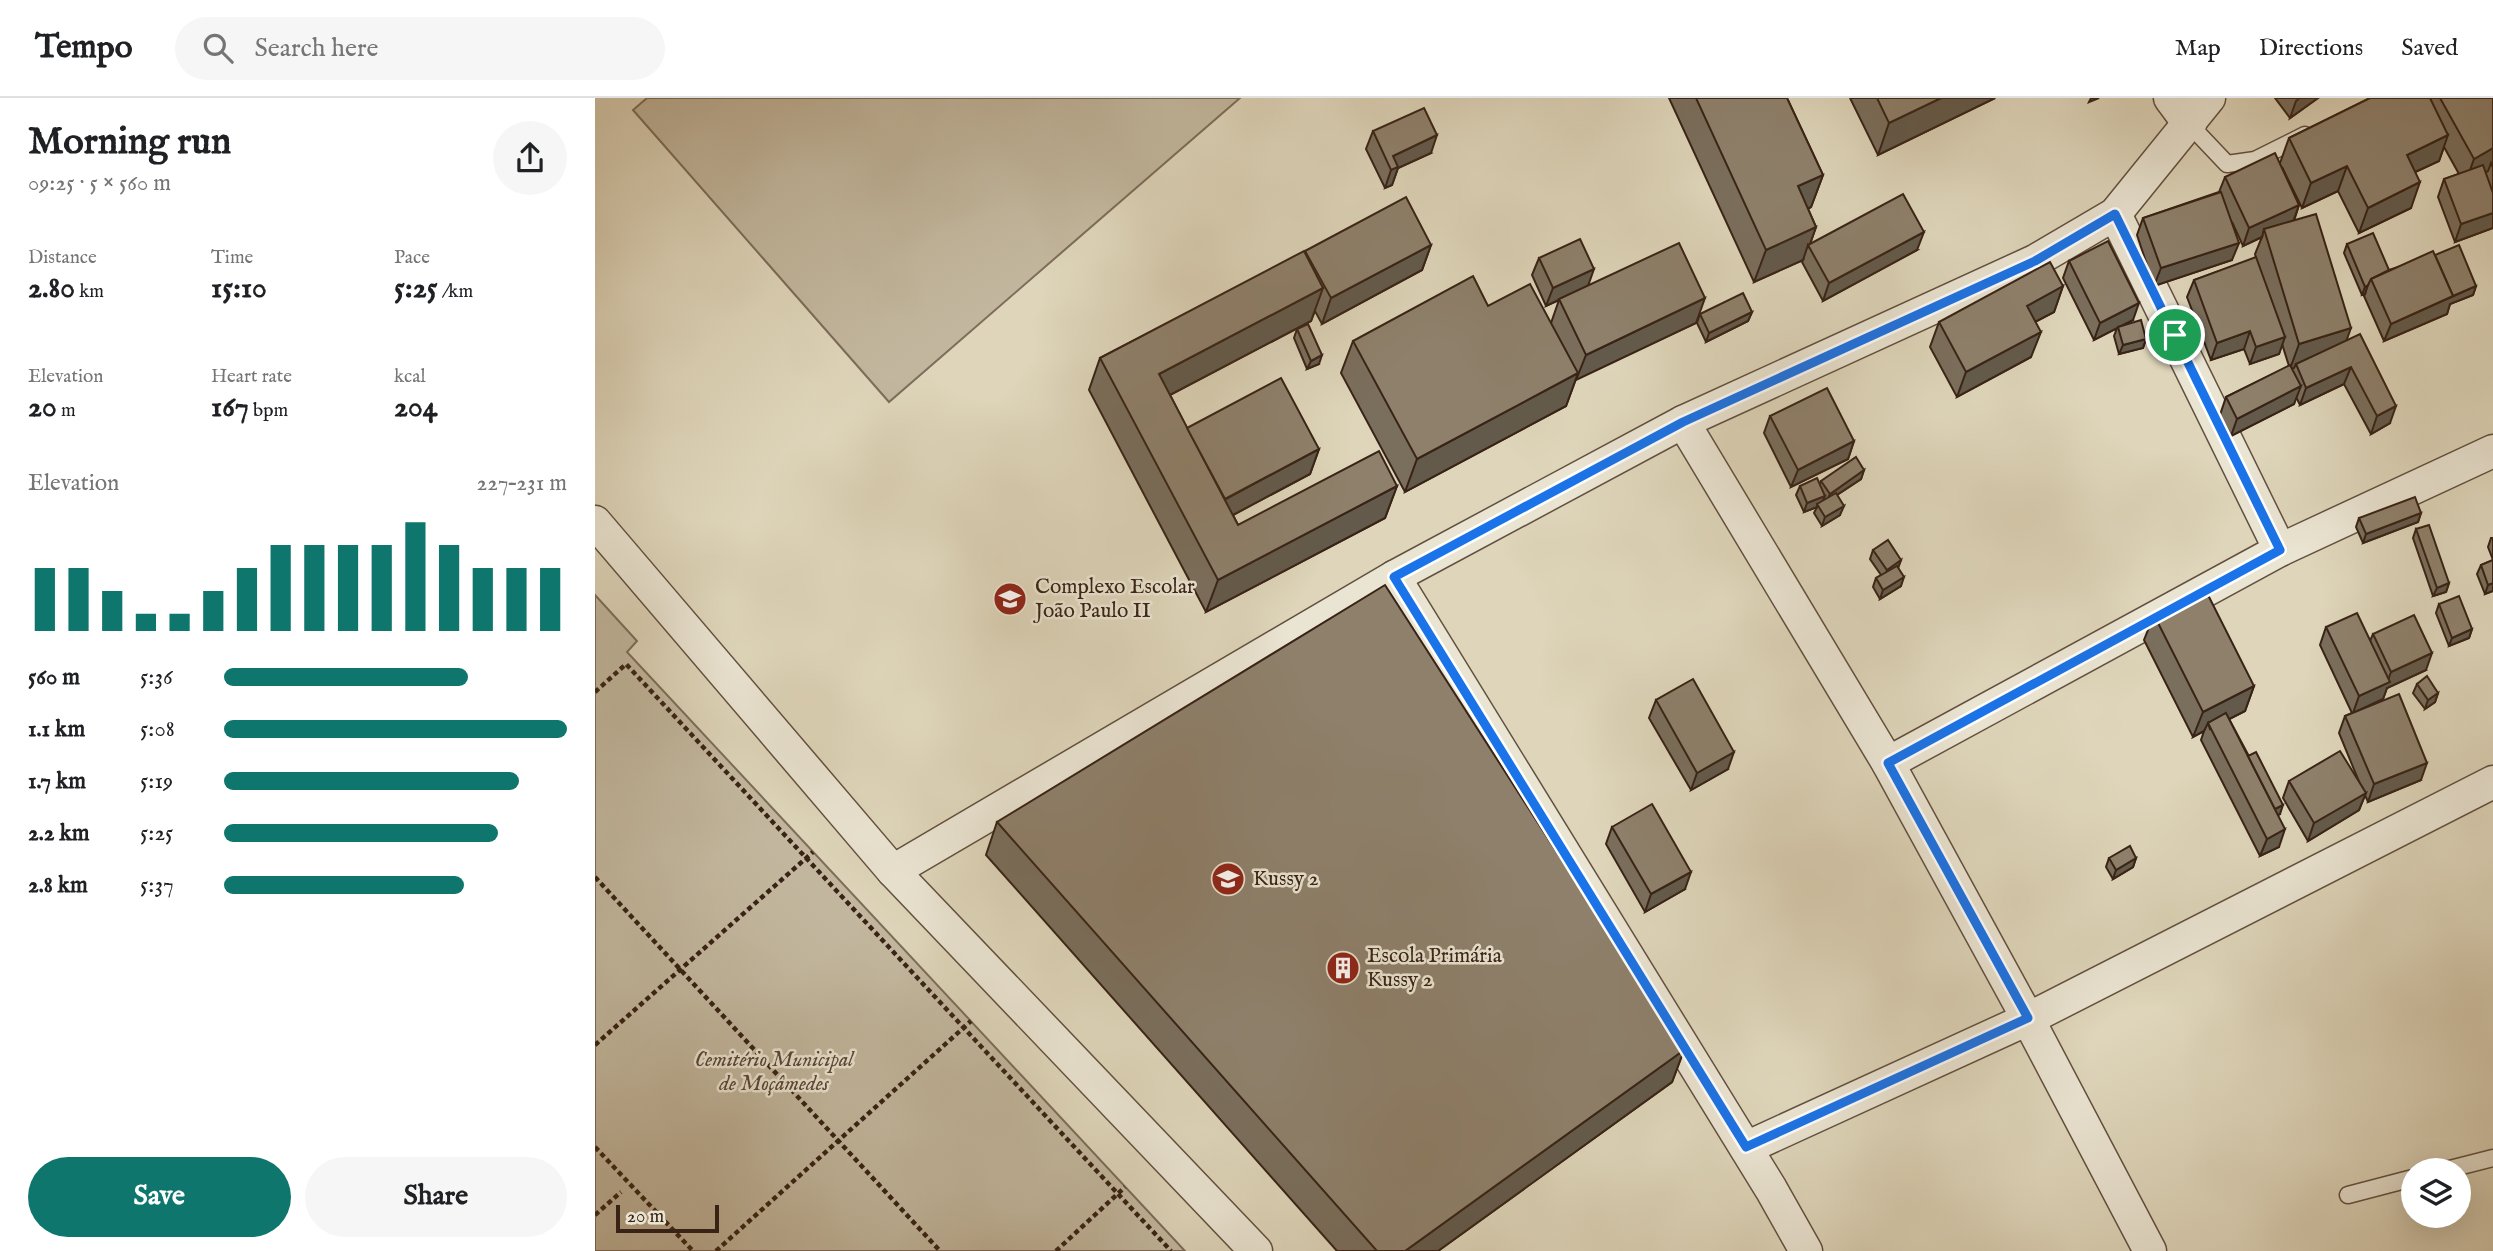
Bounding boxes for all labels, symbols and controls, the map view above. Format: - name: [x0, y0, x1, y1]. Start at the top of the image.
- search box: [175, 17, 665, 80]
- text: Tempo: [35, 27, 133, 69]
- icon: search: [199, 29, 237, 67]
- text: Search here: [255, 32, 378, 65]
- text: Map: [2175, 33, 2221, 64]
- text: Directions: [2259, 33, 2363, 64]
- text: Saved: [2401, 33, 2458, 64]
- text: Morning run: [28, 119, 231, 167]
- button: share: [493, 121, 567, 195]
- text: 09:25 · 5 × 560 m: [28, 169, 171, 198]
- text: Distance: [28, 246, 97, 270]
- text: Time: [211, 246, 253, 270]
- text: Pace: [394, 246, 430, 270]
- text: 2.80: [28, 270, 75, 308]
- text: 15:10: [211, 270, 267, 308]
- text: 5:25: [394, 270, 438, 308]
- text: km: [75, 280, 104, 304]
- text: /km: [438, 280, 473, 304]
- pin: [2145, 305, 2205, 365]
- icon: arrive: [2156, 316, 2194, 354]
- text: Elevation: [28, 365, 103, 389]
- text: Heart rate: [211, 365, 292, 389]
- text: kcal: [394, 365, 426, 389]
- text: 20: [28, 389, 57, 427]
- text: 167: [211, 389, 249, 427]
- text: 204: [394, 389, 438, 427]
- text: m: [57, 399, 76, 423]
- text: bpm: [249, 399, 288, 423]
- text: Elevation: [28, 469, 119, 498]
- text: 227–231 m: [476, 469, 567, 498]
- place label: Complexo Escolar João Paulo II: [1033, 574, 1195, 625]
- school or university icon: Complexo Escolar João Paulo II: [991, 580, 1029, 618]
- text: 560 m: [28, 663, 80, 692]
- text: 5:36: [140, 663, 173, 692]
- text: 1.1 km: [28, 715, 85, 744]
- text: 5:08: [140, 715, 175, 744]
- text: 1.7 km: [28, 767, 86, 796]
- text: 5:19: [140, 767, 173, 796]
- text: 2.2 km: [28, 819, 90, 848]
- text: 5:25: [140, 819, 173, 848]
- school or university icon: Kussy 2: [1209, 860, 1247, 898]
- place label: Kussy 2: [1253, 866, 1319, 893]
- text: 2.8 km: [28, 871, 88, 900]
- text: 5:37: [140, 871, 174, 900]
- place label: Escola Primária Kussy 2: [1367, 943, 1503, 994]
- building icon: Escola Primária Kussy 2: [1324, 949, 1362, 987]
- park label: Cemitério Municipal de Moçâmedes: [695, 1047, 855, 1098]
- button: Save: [28, 1157, 291, 1237]
- button: Share: [305, 1157, 567, 1237]
- map controls: [2401, 1158, 2471, 1228]
- button: layers: [2401, 1158, 2471, 1228]
- scale bar: [616, 1202, 719, 1234]
- text: 20 m: [627, 1205, 664, 1229]

